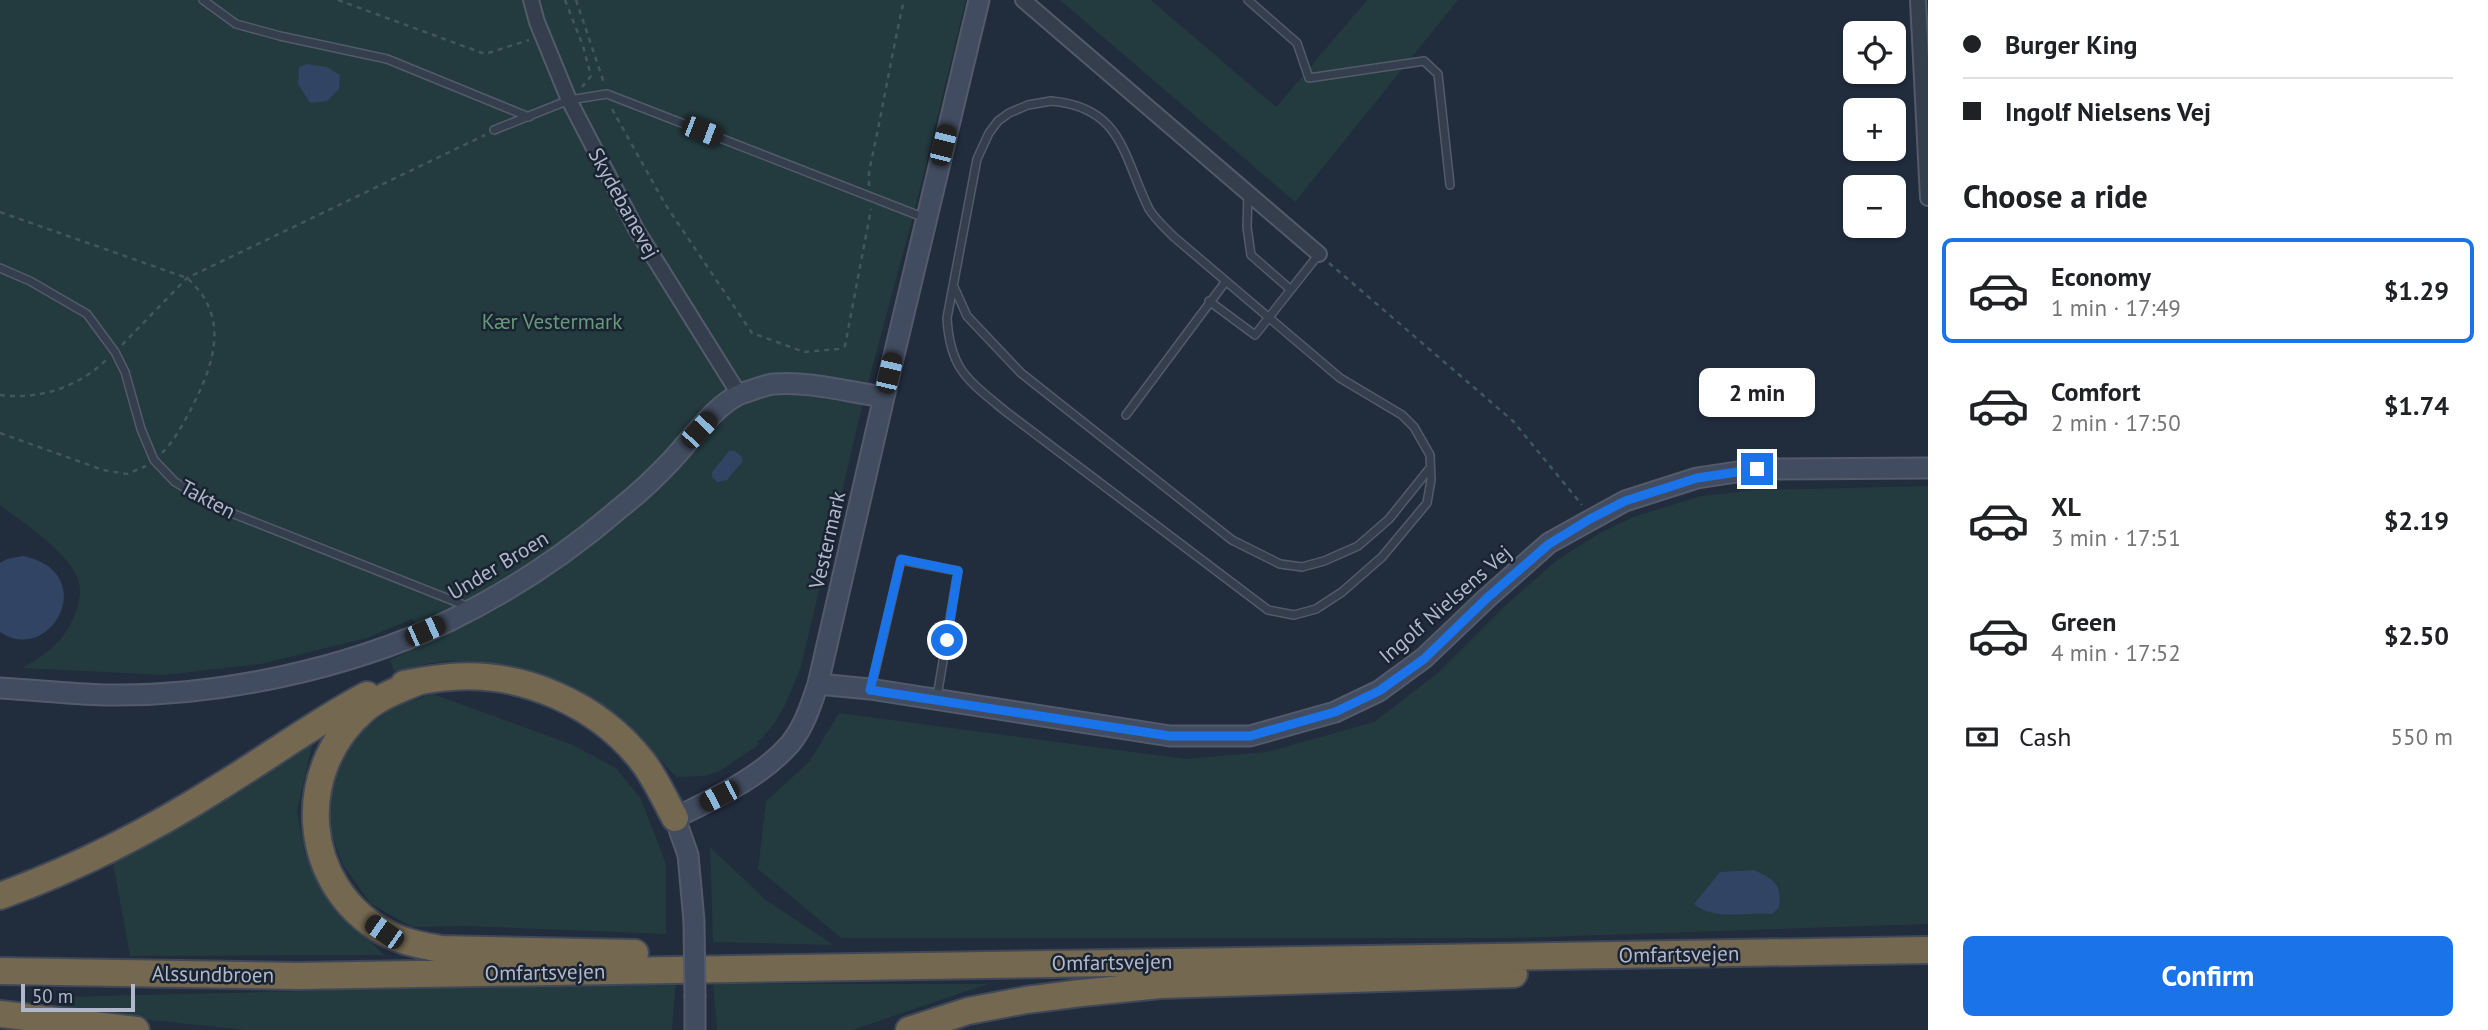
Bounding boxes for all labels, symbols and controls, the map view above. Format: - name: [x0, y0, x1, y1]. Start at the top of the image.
- map controls: [1843, 21, 1906, 238]
- button: locate: [1843, 21, 1906, 84]
- text: Burger King: [2005, 28, 2138, 61]
- text: Ingolf Nielsens Vej: [2005, 95, 2211, 128]
- button: +: [1843, 98, 1906, 161]
- car: [679, 114, 726, 148]
- car: [928, 122, 959, 168]
- street label: Skydebanevej: [583, 143, 665, 263]
- button: −: [1843, 175, 1906, 238]
- text: Choose a ride: [1963, 175, 2148, 217]
- icon: car: [1967, 259, 2030, 322]
- text: Economy: [2051, 260, 2151, 293]
- text: $1.29: [2384, 274, 2449, 307]
- text: 1 min · 17:49: [2051, 293, 2181, 322]
- park label: Kær Vestermark: [482, 308, 622, 335]
- car: [875, 350, 904, 396]
- callout: 2 min: [1699, 368, 1815, 416]
- icon: car: [1967, 374, 2030, 437]
- text: Comfort: [2051, 375, 2141, 408]
- text: 2 min: [1729, 378, 1785, 407]
- text: $1.74: [2384, 389, 2449, 422]
- car: [677, 407, 722, 453]
- text: 2 min · 17:50: [2051, 408, 2181, 437]
- route end: [1741, 453, 1773, 485]
- street label: Takten: [176, 473, 240, 525]
- street label: Vestermark: [802, 488, 851, 593]
- icon: car: [1967, 489, 2030, 552]
- text: XL: [2051, 490, 2081, 523]
- text: $2.19: [2384, 504, 2449, 537]
- text: 3 min · 17:51: [2051, 523, 2181, 552]
- street label: Under Broen: [443, 524, 553, 606]
- street label: Ingolf Nielsens Vej: [1373, 539, 1517, 669]
- icon: car: [1967, 604, 2030, 667]
- text: Green: [2051, 605, 2116, 638]
- car: [402, 613, 449, 649]
- text: $2.50: [2384, 619, 2449, 652]
- route start: [931, 624, 963, 656]
- text: 4 min · 17:52: [2051, 638, 2181, 667]
- icon: cash: [1963, 718, 2001, 756]
- text: Cash: [2019, 720, 2071, 753]
- text: 550 m: [2391, 722, 2453, 751]
- car: [696, 777, 743, 815]
- car: [361, 911, 408, 953]
- button: Confirm: [1963, 936, 2453, 1016]
- street label: Omfartsvejen: [1618, 939, 1740, 969]
- street label: Omfartsvejen: [1051, 947, 1173, 977]
- street label: Omfartsvejen: [484, 957, 606, 987]
- street label: Alssundbroen: [152, 959, 274, 989]
- scale bar: [21, 981, 135, 1013]
- text: 50 m: [32, 984, 73, 1008]

